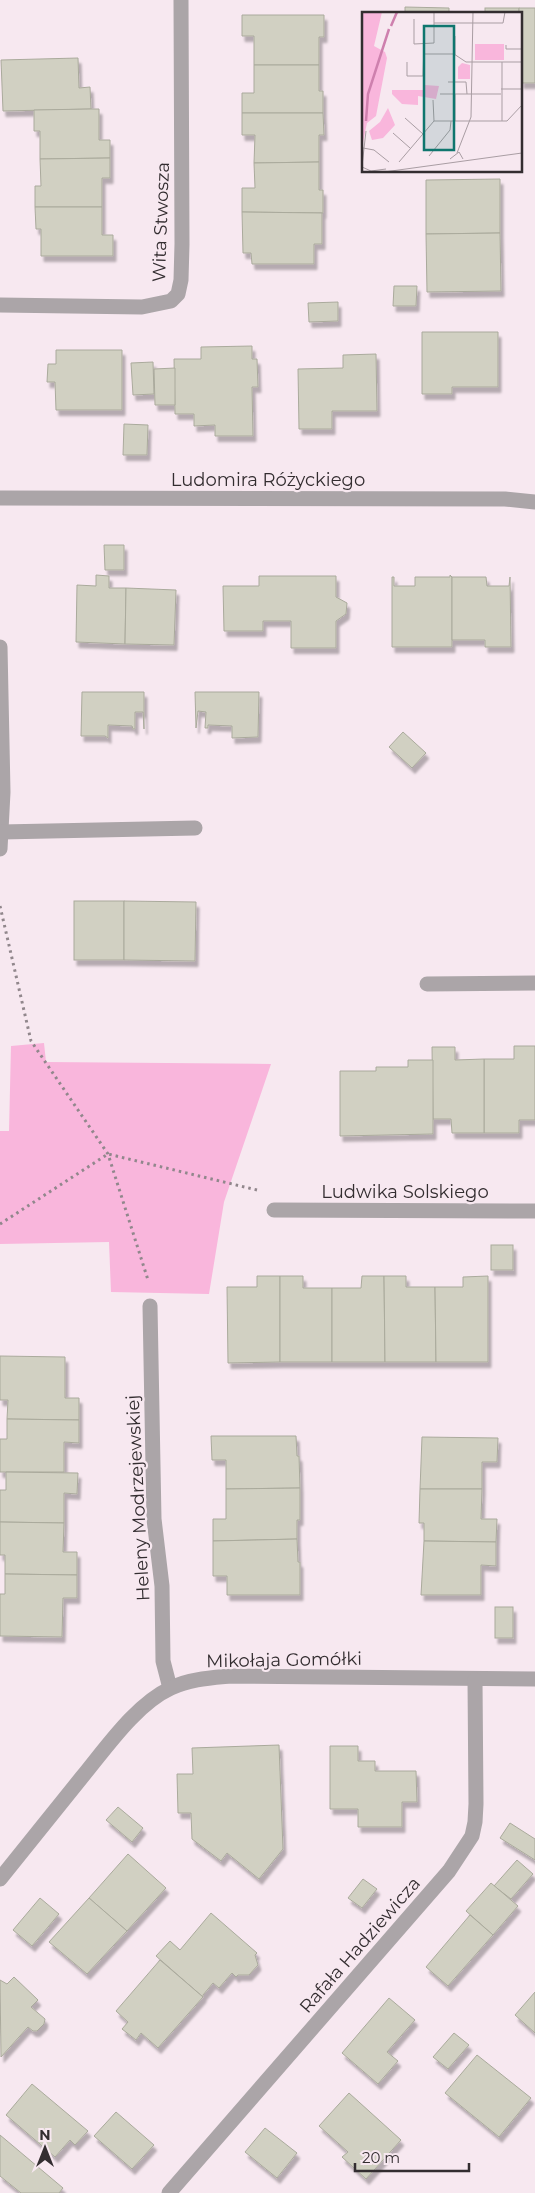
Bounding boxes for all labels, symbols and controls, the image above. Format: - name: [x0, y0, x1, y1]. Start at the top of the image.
- inset map: [362, 12, 522, 172]
- street label: Wita Stwosza: [148, 162, 174, 282]
- street label: Ludomira Różyckiego: [171, 469, 365, 491]
- street label: Ludwika Solskiego: [321, 1181, 489, 1203]
- street label: Heleny Modrzejewskiej: [122, 1394, 154, 1602]
- street label: Mikołaja Gomółki: [206, 1648, 362, 1672]
- street label: Rafała Hadziewicza: [295, 1872, 425, 2018]
- north arrow: [20, 2123, 70, 2173]
- text: N: [39, 2126, 51, 2144]
- scale bar: [355, 2140, 469, 2172]
- text: 20 m: [362, 2148, 400, 2167]

